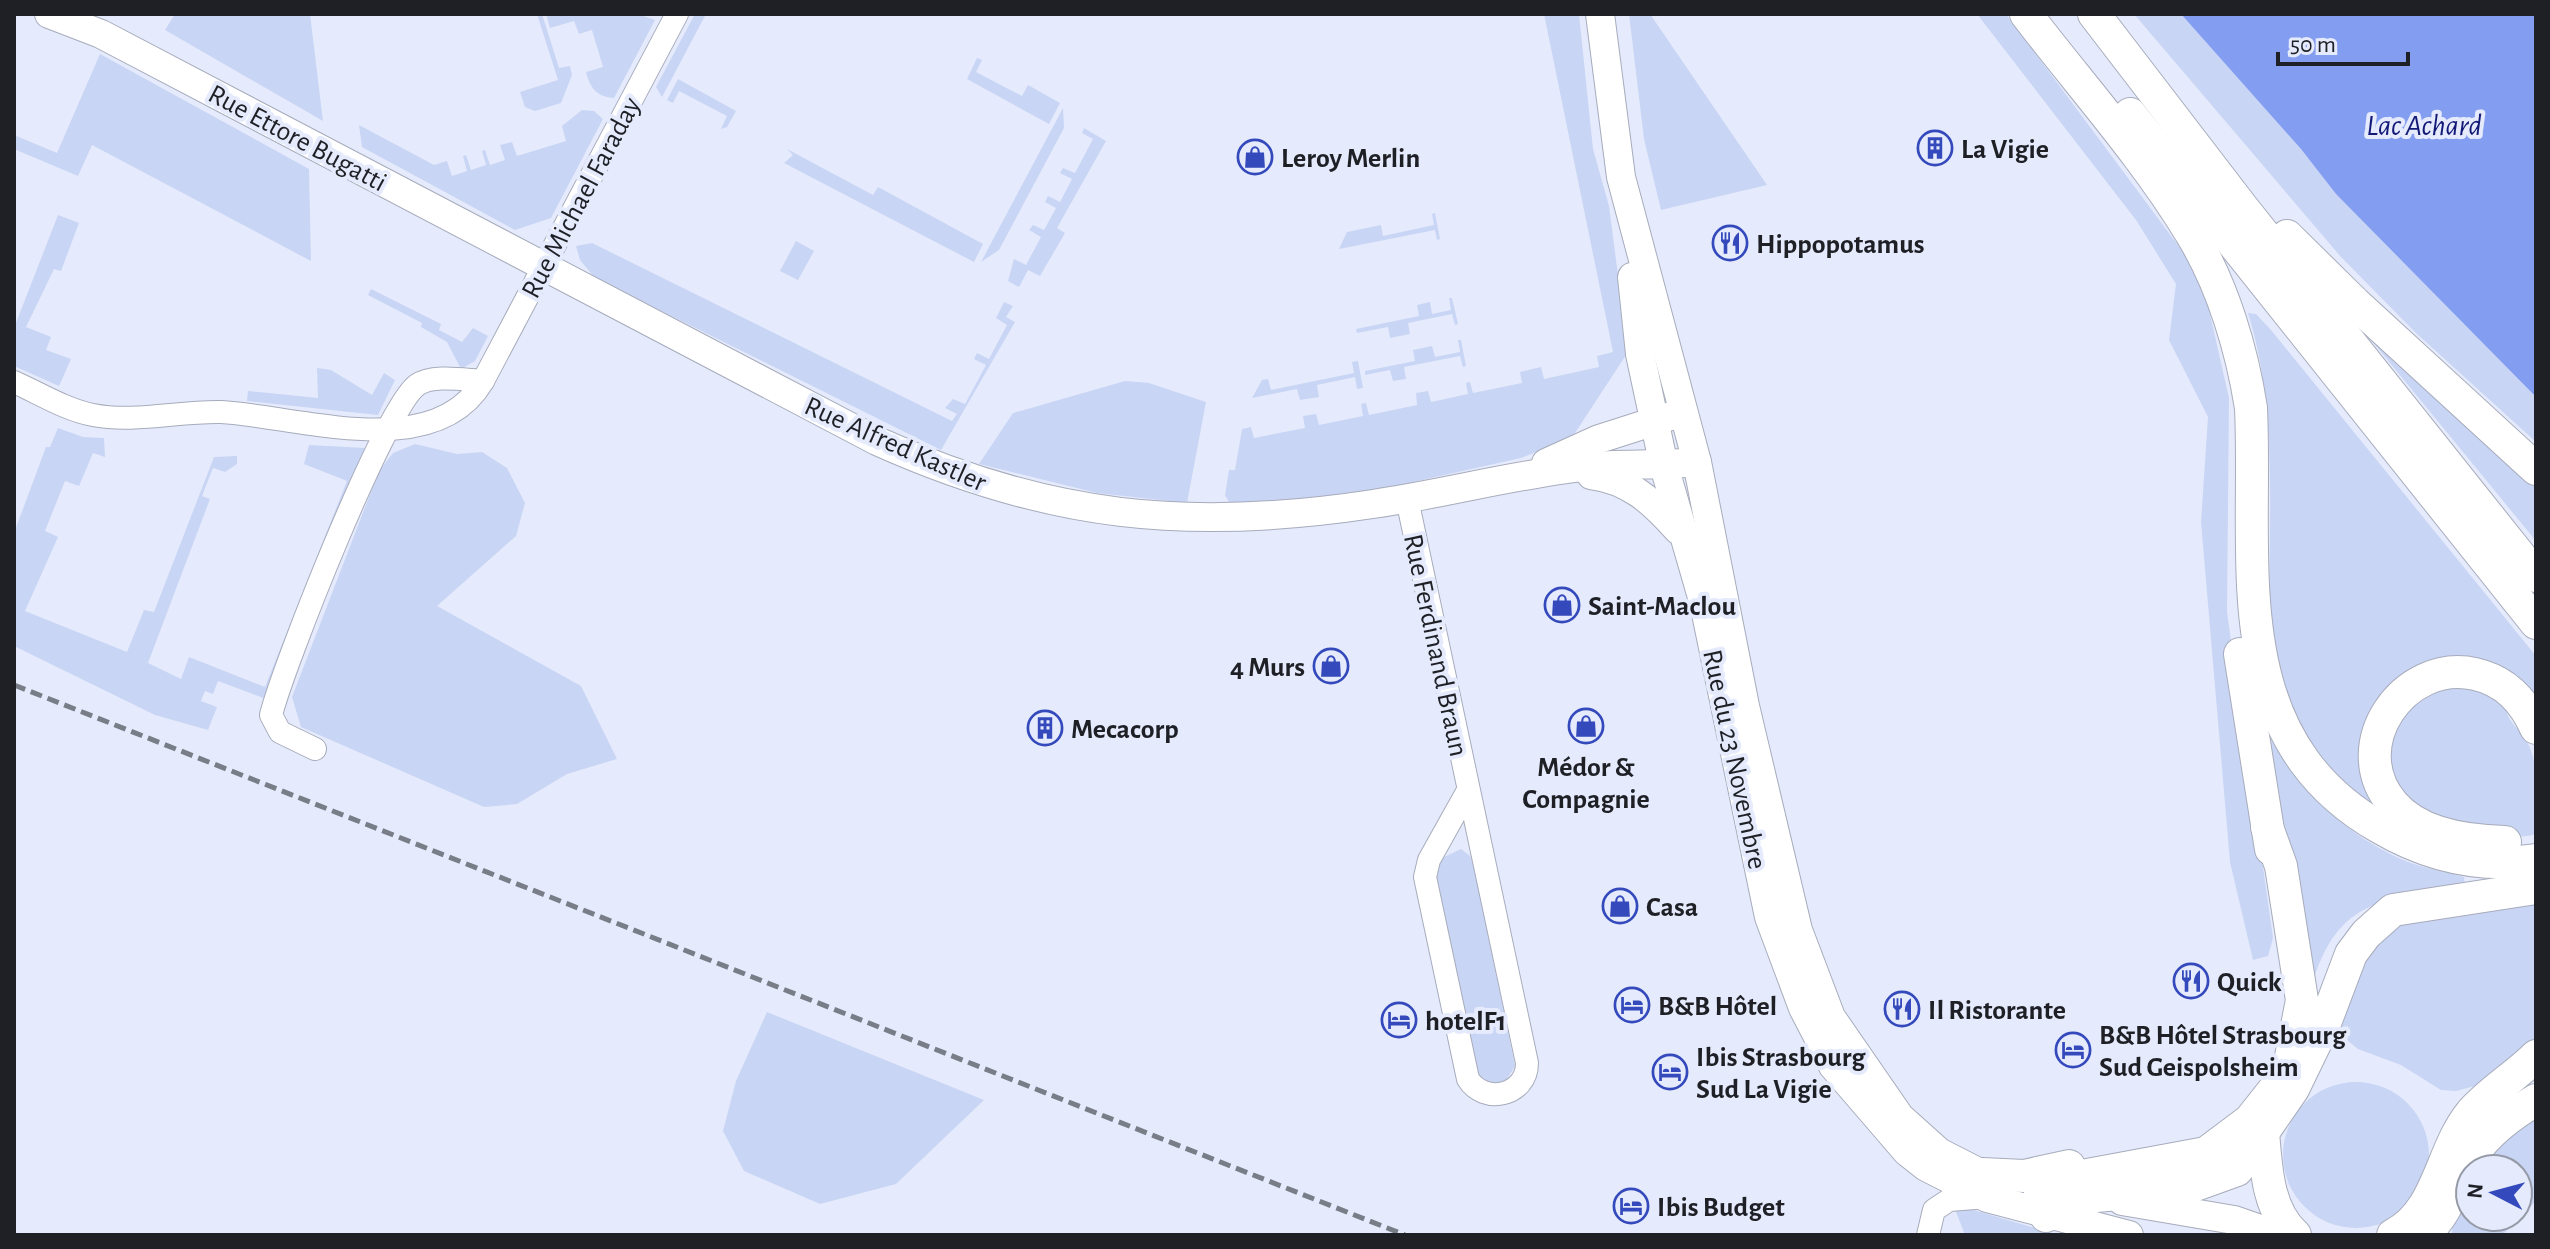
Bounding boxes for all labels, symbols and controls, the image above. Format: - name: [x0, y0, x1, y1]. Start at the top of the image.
- scale bar: [2278, 16, 2408, 66]
- text: 50 m: [2290, 33, 2336, 57]
- street label: Rue Ettore Bugatti: [203, 80, 391, 197]
- street label: Rue Michael Faraday: [517, 93, 646, 303]
- water label: Lac Achard: [2366, 111, 2482, 141]
- building icon: La Vigie: [1916, 129, 1954, 167]
- place label: La Vigie: [1961, 136, 2049, 164]
- shop icon: Leroy Merlin: [1236, 138, 1274, 176]
- place label: Leroy Merlin: [1281, 145, 1420, 173]
- restaurant icon: Hippopotamus: [1711, 224, 1749, 262]
- place label: Hippopotamus: [1756, 231, 1925, 259]
- street label: Rue Alfred Kastler: [800, 392, 990, 497]
- street label: Rue Ferdinand Braun: [1398, 532, 1472, 759]
- shop icon: Saint-Maclou: [1543, 586, 1581, 624]
- place label: Saint-Maclou: [1588, 593, 1736, 621]
- shop icon: 4 Murs: [1312, 647, 1350, 685]
- street label: Rue du 23 Novembre: [1697, 647, 1771, 872]
- place label: 4 Murs: [1230, 654, 1305, 682]
- shop icon: Médor & Compagnie: [1567, 707, 1605, 745]
- building icon: Mecacorp: [1026, 709, 1064, 747]
- place label: Mecacorp: [1071, 716, 1179, 744]
- place label: Médor & Compagnie: [1522, 754, 1650, 814]
- shop icon: Casa: [1601, 887, 1639, 925]
- place label: Casa: [1646, 894, 1698, 922]
- restaurant icon: Quick: [2172, 962, 2210, 1000]
- place label: Quick: [2217, 969, 2282, 997]
- hotel icon: B&B Hôtel: [1613, 986, 1651, 1024]
- restaurant icon: Il Ristorante: [1883, 990, 1921, 1028]
- place label: B&B Hôtel: [1658, 993, 1777, 1021]
- place label: Il Ristorante: [1928, 997, 2066, 1025]
- hotel icon: hotelF1: [1380, 1001, 1418, 1039]
- place label: hotelF1: [1425, 1008, 1506, 1036]
- place label: B&B Hôtel Strasbourg Sud Geispolsheim: [2099, 1022, 2347, 1082]
- hotel icon: B&B Hôtel Strasbourg Sud Geispolsheim: [2054, 1031, 2092, 1069]
- place label: Ibis Strasbourg Sud La Vigie: [1696, 1044, 1866, 1104]
- hotel icon: Ibis Strasbourg Sud La Vigie: [1651, 1053, 1689, 1091]
- north arrow: [2454, 1153, 2534, 1233]
- text: N: [2463, 1182, 2487, 1200]
- hotel icon: Ibis Budget: [1612, 1187, 1650, 1225]
- place label: Ibis Budget: [1657, 1194, 1785, 1222]

